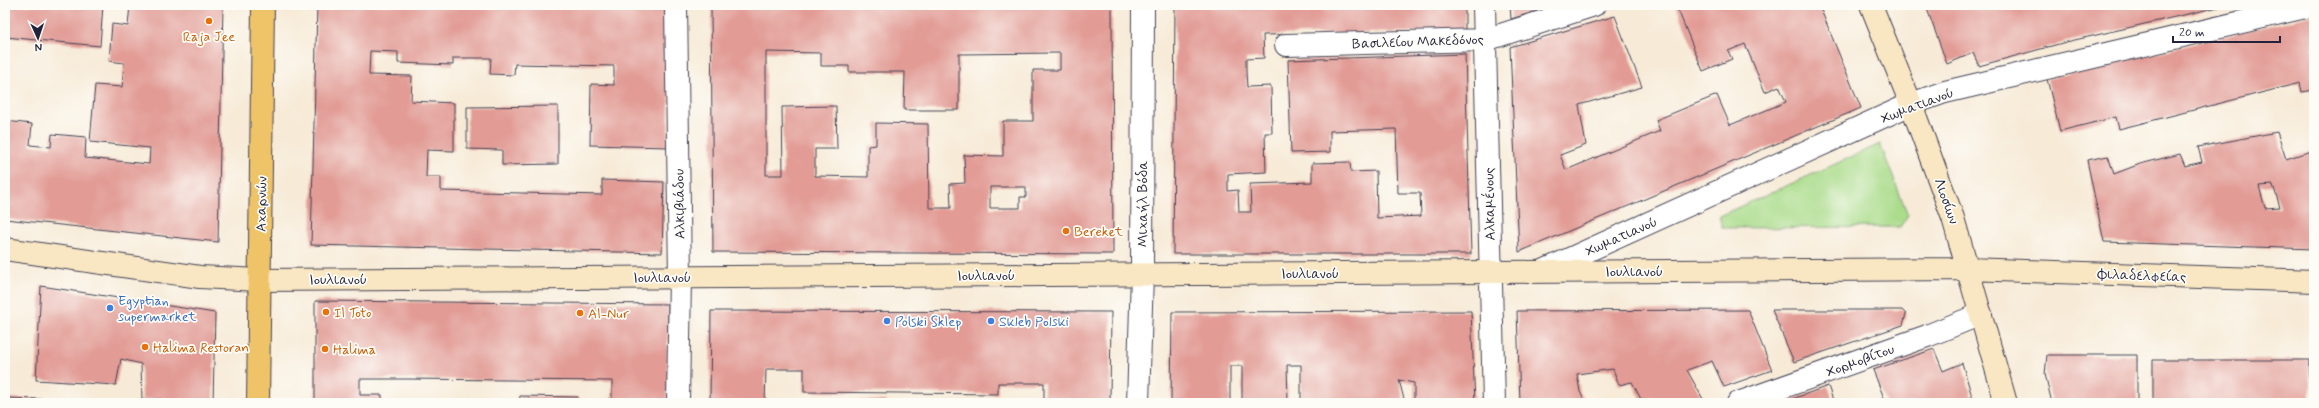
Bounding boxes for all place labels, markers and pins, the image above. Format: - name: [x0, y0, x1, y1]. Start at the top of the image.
- marker: Raja Jee: [204, 16, 214, 26]
- place label: Raja Jee: [183, 28, 235, 46]
- place label: Bereket: [1074, 223, 1124, 241]
- marker: Bereket: [1061, 226, 1071, 236]
- place label: Egyptian supermarket: [118, 292, 197, 326]
- marker: Egyptian supermarket: [105, 303, 115, 313]
- place label: Il Toto: [334, 304, 371, 322]
- place label: Al-Nur: [588, 305, 629, 323]
- marker: Il Toto: [321, 307, 331, 317]
- marker: Al-Nur: [575, 308, 585, 318]
- place label: Polski Sklep: [895, 313, 961, 331]
- place label: Skleb Polski: [999, 313, 1069, 331]
- marker: Polski Sklep: [882, 316, 892, 326]
- marker: Skleb Polski: [986, 316, 996, 326]
- place label: Halima Restoran: [153, 339, 249, 357]
- place label: Halima: [333, 341, 376, 359]
- marker: Halima Restoran: [140, 342, 150, 352]
- marker: Halima: [320, 344, 330, 354]

